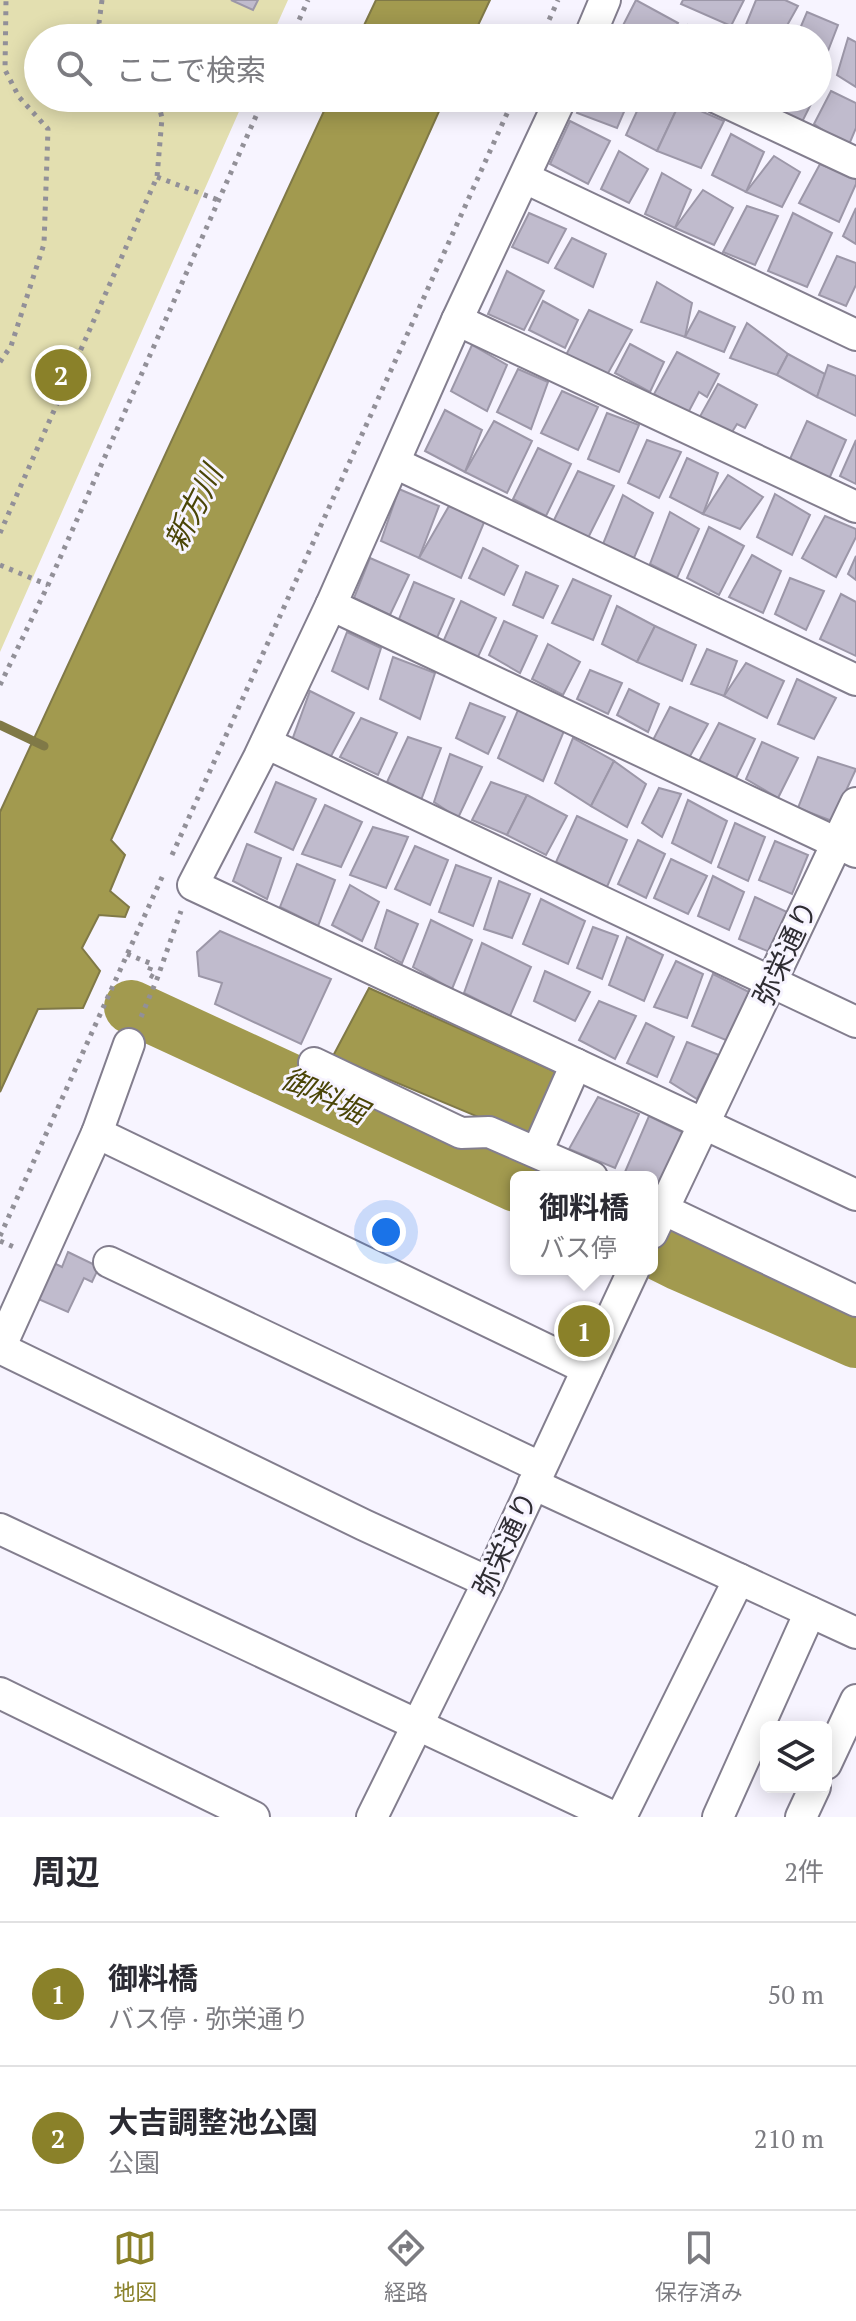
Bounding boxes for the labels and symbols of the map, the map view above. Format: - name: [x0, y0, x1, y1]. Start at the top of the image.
- pin: 2: [35, 345, 87, 405]
- water label: 新方川: [155, 456, 233, 557]
- street label: 弥栄通り: [744, 894, 825, 1011]
- water label: 御料堀: [275, 1058, 377, 1134]
- your location: [366, 1212, 406, 1252]
- pin: 1: [558, 1301, 610, 1361]
- street label: 弥栄通り: [464, 1485, 545, 1602]

